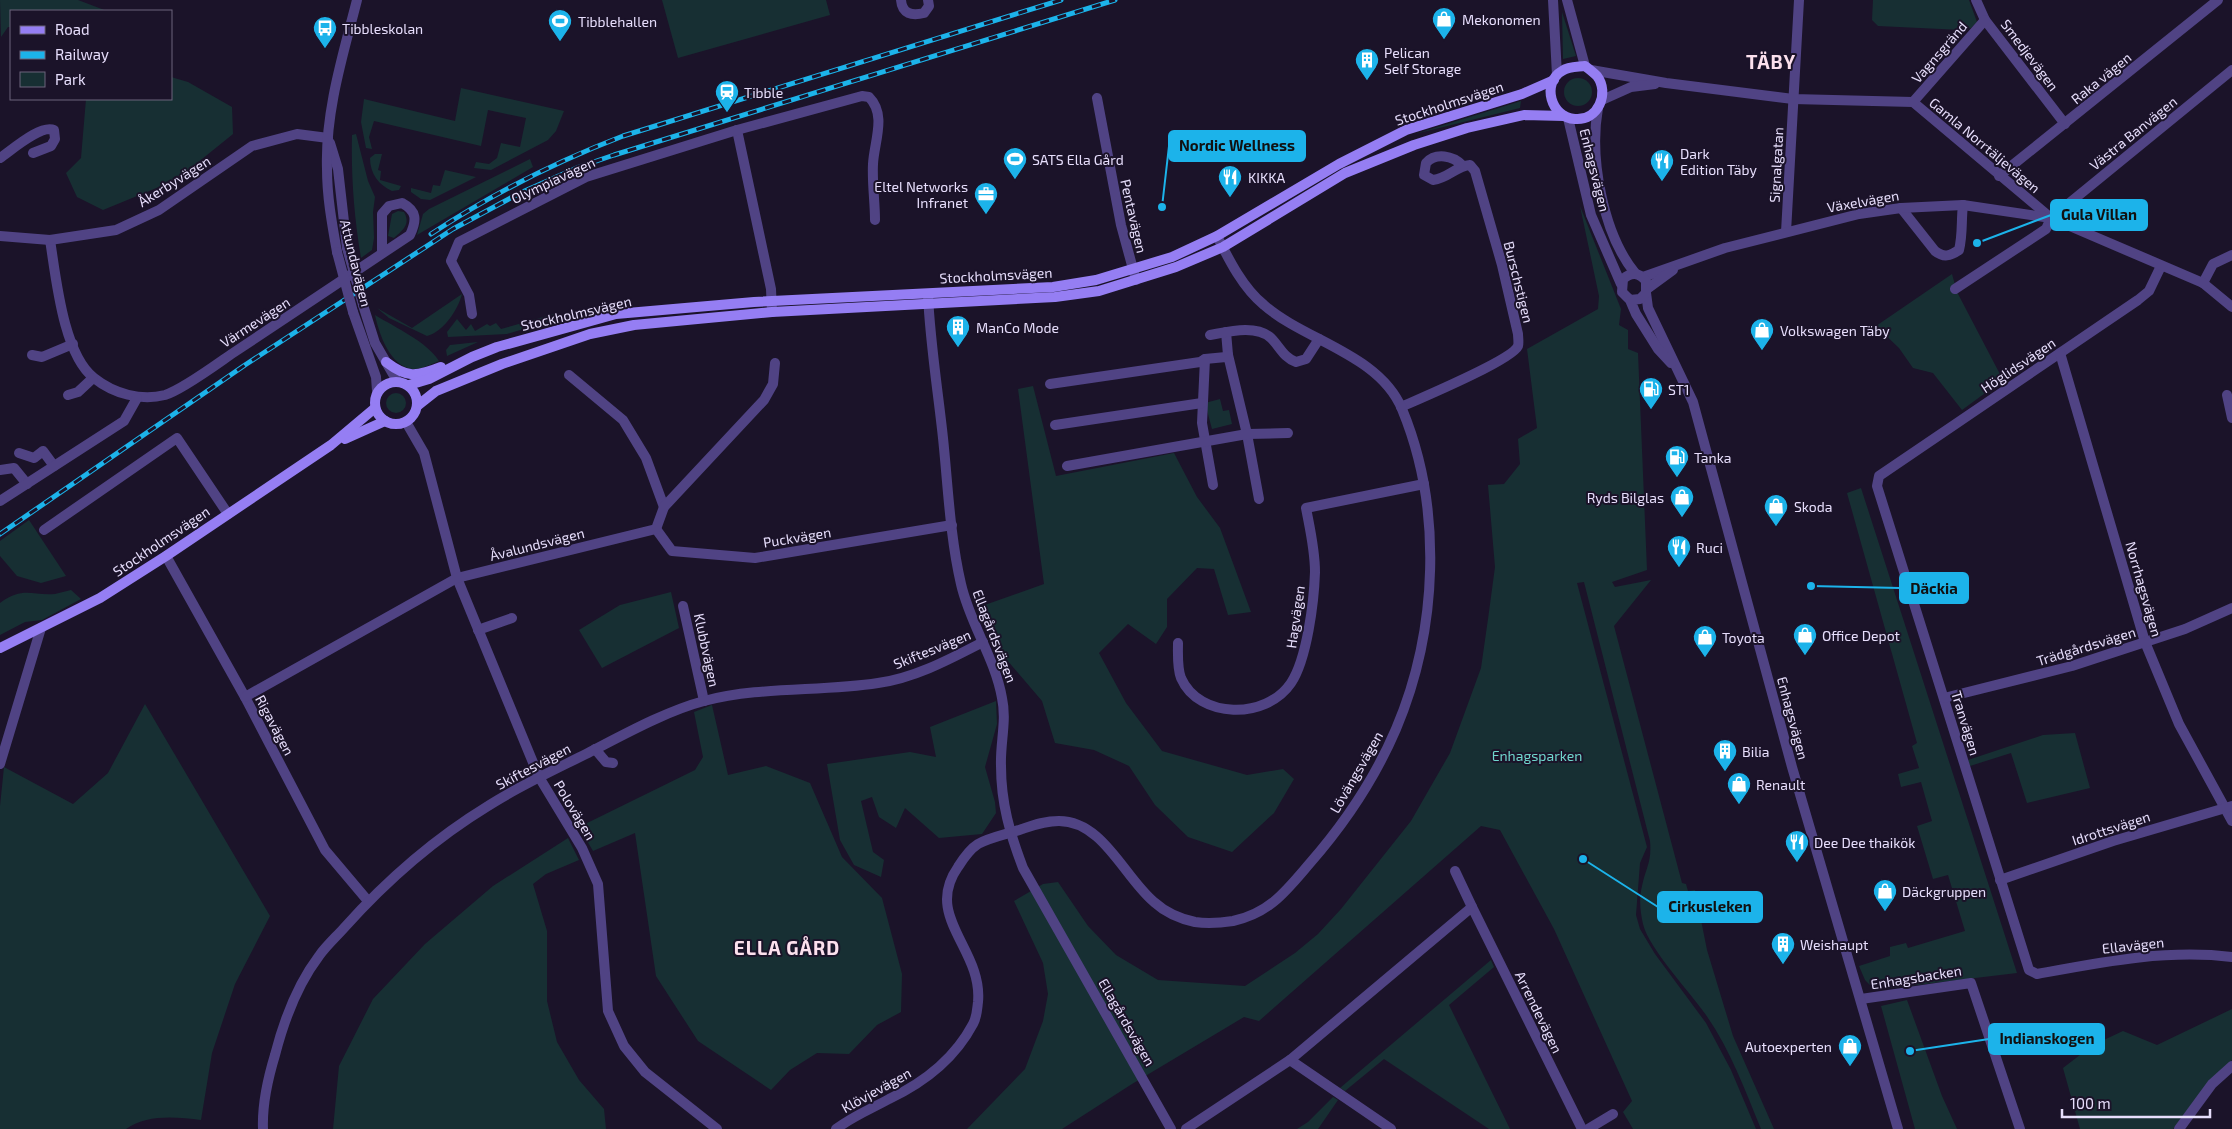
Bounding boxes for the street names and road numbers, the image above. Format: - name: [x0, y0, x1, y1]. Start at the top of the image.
- street label: Smedjevägen: [1998, 16, 2062, 94]
- street label: Vagnsgränd: [1908, 18, 1970, 86]
- street label: Raka vägen: [2068, 49, 2134, 107]
- street label: Stockholmsvägen: [1393, 77, 1505, 129]
- street label: Västra Banvägen: [2086, 93, 2180, 173]
- street label: Gamla Norrtäljevägen: [1926, 94, 2044, 196]
- street label: Enhagsvägen: [1576, 127, 1614, 213]
- street label: Signalgatan: [1766, 127, 1786, 203]
- street label: Åkerbyvägen: [135, 152, 213, 210]
- street label: Olympiavägen: [508, 153, 598, 207]
- street label: Pentavägen: [1117, 177, 1151, 255]
- street label: Växelvägen: [1826, 186, 1900, 216]
- street label: Attundavägen: [337, 218, 375, 308]
- street label: Burschstigen: [1501, 239, 1537, 325]
- street label: Stockholmsvägen: [939, 264, 1053, 286]
- street label: Stockholmsvägen: [519, 292, 633, 334]
- street label: Värmevägen: [217, 293, 293, 351]
- street label: Höglidsvägen: [1977, 334, 2059, 396]
- street label: Stockholmsvägen: [109, 502, 213, 580]
- street label: Puckvägen: [762, 523, 832, 551]
- street label: Åvalundsvägen: [488, 524, 586, 564]
- street label: Norrhagsvägen: [2122, 539, 2166, 639]
- street label: Hagvägen: [1282, 584, 1308, 650]
- street label: Ellagårdsvägen: [969, 587, 1021, 685]
- street label: Klubbvägen: [691, 612, 723, 688]
- street label: Trädgårdsvägen: [2034, 623, 2138, 669]
- street label: Skiftesvägen: [891, 626, 973, 672]
- street label: Enhagsvägen: [1774, 675, 1812, 761]
- street label: Tranvägen: [1948, 689, 1984, 757]
- street label: Rigavägen: [252, 692, 298, 758]
- street label: Lövängsvägen: [1326, 728, 1386, 816]
- street label: Skiftesvägen: [493, 739, 573, 793]
- street label: Polovägen: [551, 777, 599, 843]
- street label: Idrottsvägen: [2070, 807, 2152, 849]
- street label: Ellavägen: [2101, 933, 2165, 957]
- street label: Enhagsbacken: [1869, 961, 1963, 993]
- street label: Arrendevägen: [1512, 968, 1566, 1056]
- street label: Ellagårdsvägen: [1095, 975, 1159, 1069]
- street label: Klövjevägen: [838, 1064, 914, 1116]

